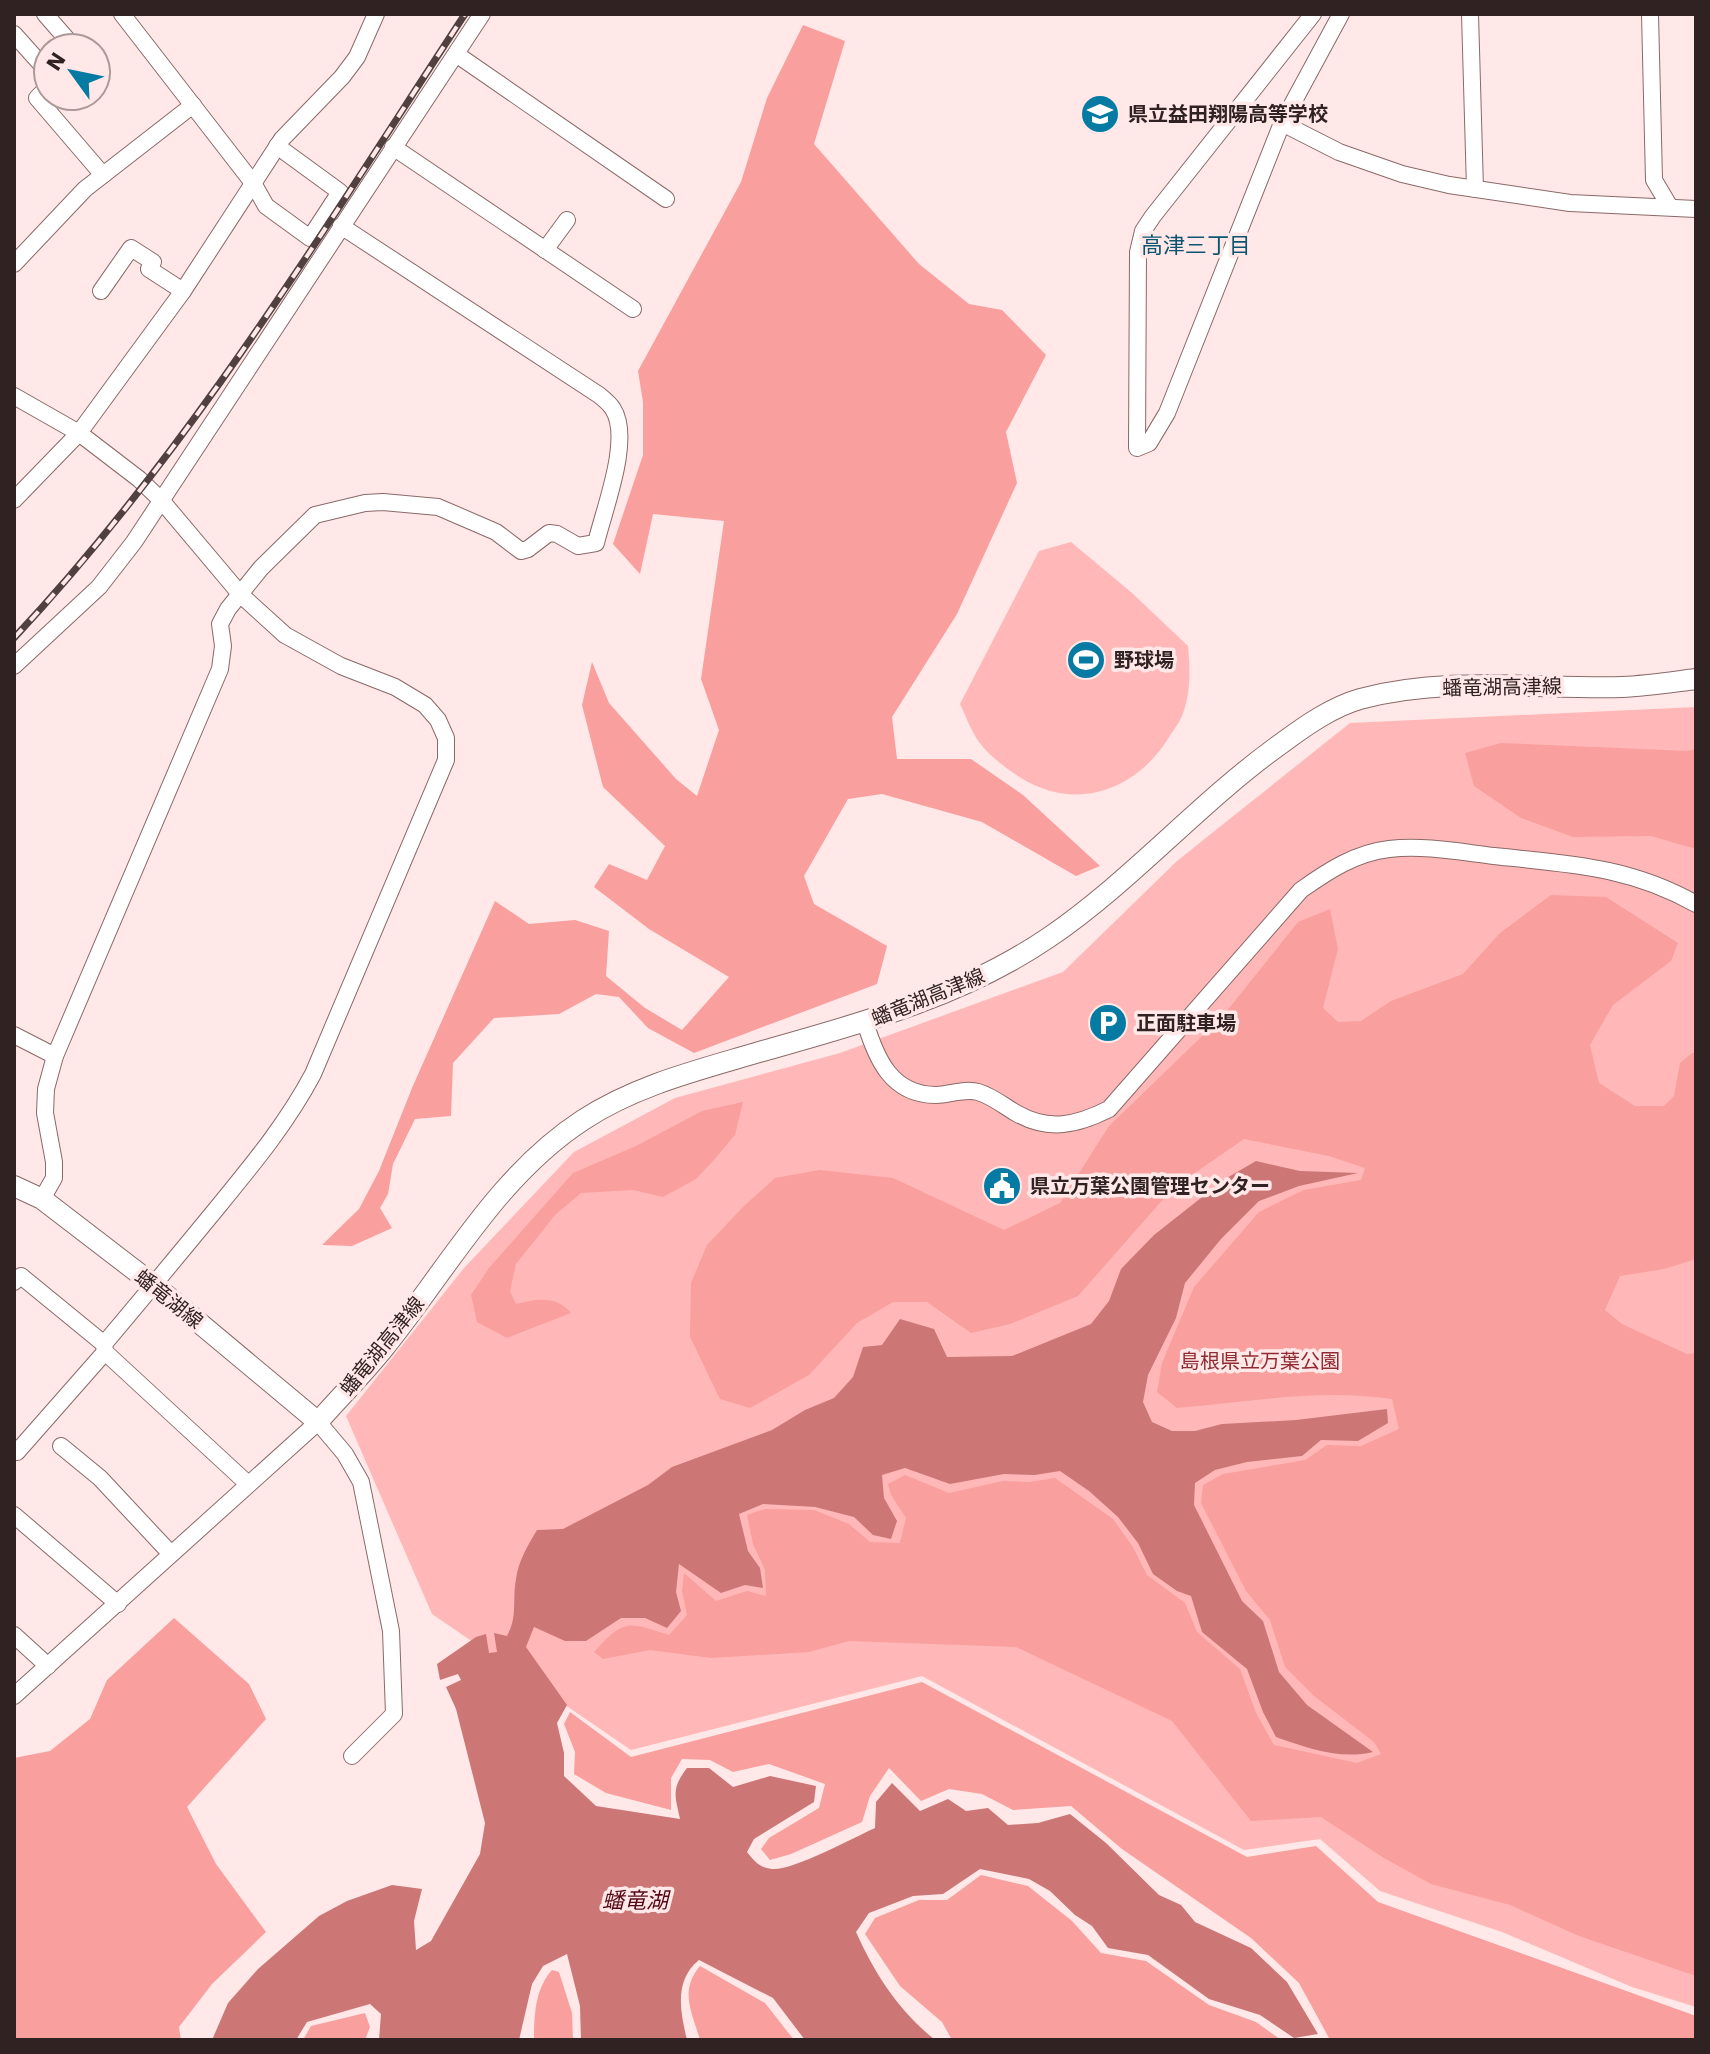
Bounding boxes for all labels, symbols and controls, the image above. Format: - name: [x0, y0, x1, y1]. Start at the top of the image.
- north arrow: [32, 32, 112, 112]
- text: N: [41, 48, 71, 75]
- school or university icon: 県立益田翔陽高等学校: [1079, 93, 1121, 135]
- place label: 県立益田翔陽高等学校: [1128, 102, 1328, 126]
- district label: 高津三丁目: [1141, 233, 1251, 258]
- sports icon: 野球場: [1065, 639, 1107, 681]
- place label: 野球場: [1114, 648, 1174, 672]
- street label: 蟠竜湖高津線: [1442, 674, 1562, 700]
- street label: 蟠竜湖高津線: [868, 963, 988, 1031]
- parking icon: 正面駐車場: [1087, 1002, 1129, 1044]
- place label: 正面駐車場: [1136, 1011, 1236, 1035]
- public building icon: 県立万葉公園管理センター: [981, 1165, 1023, 1207]
- place label: 県立万葉公園管理センター: [1030, 1174, 1270, 1198]
- street label: 蟠竜湖線: [130, 1265, 208, 1333]
- street label: 蟠竜湖高津線: [335, 1292, 429, 1400]
- park label: 島根県立万葉公園: [1180, 1349, 1340, 1373]
- water label: 蟠竜湖: [602, 1888, 671, 1913]

